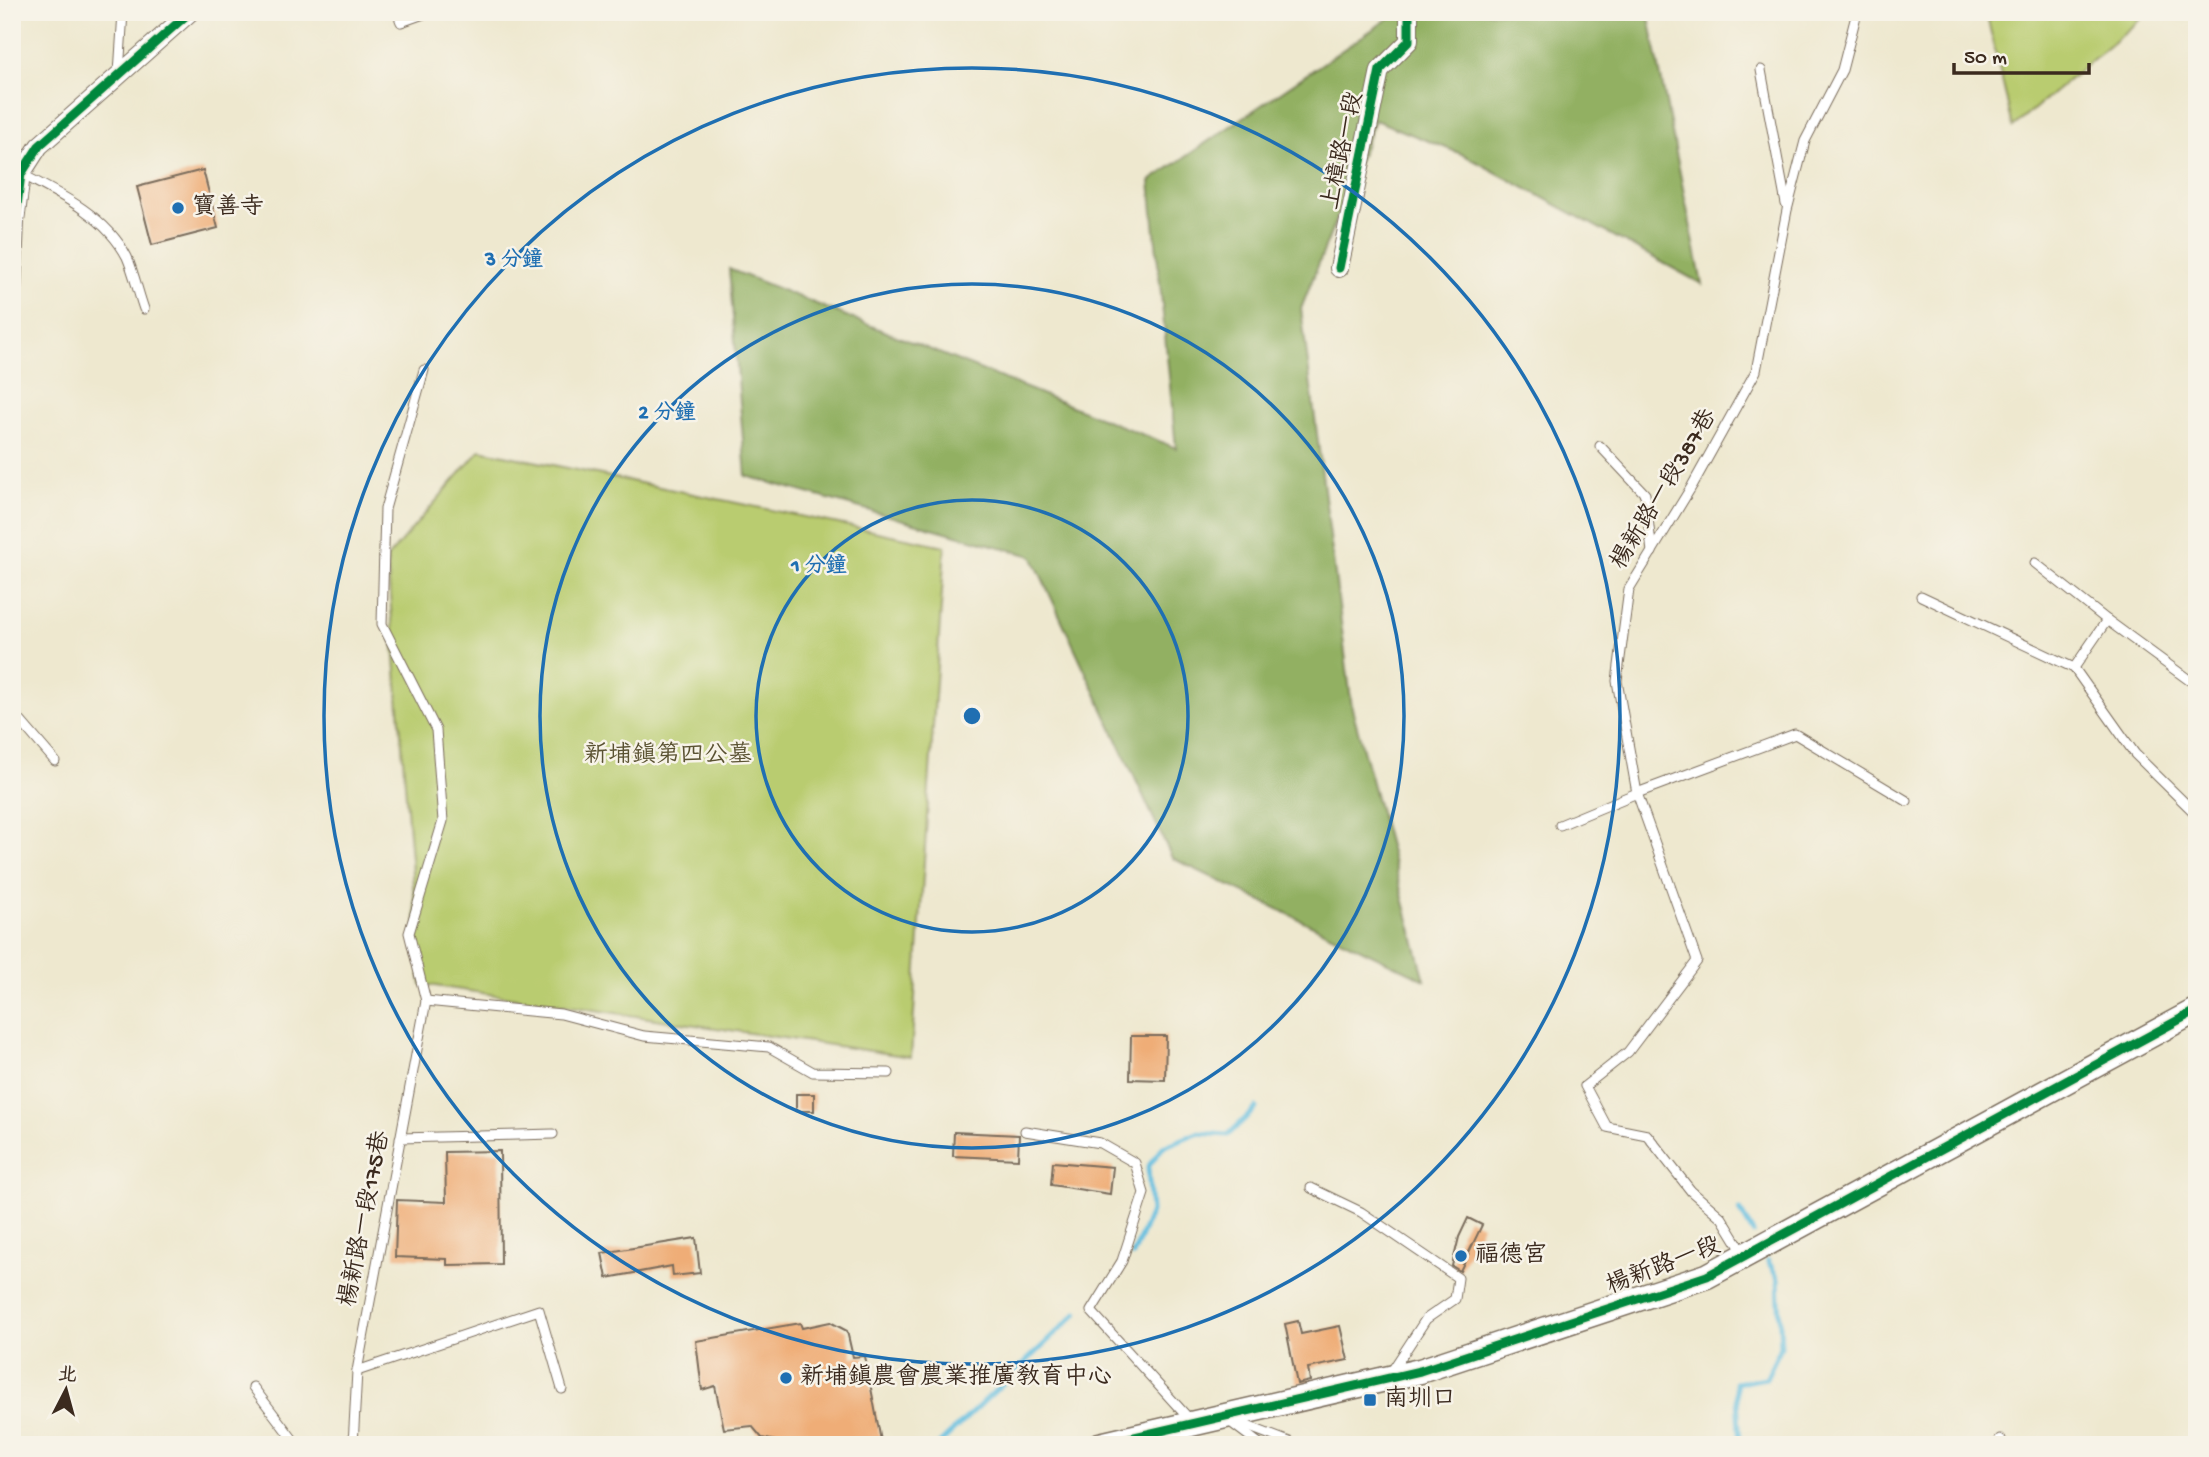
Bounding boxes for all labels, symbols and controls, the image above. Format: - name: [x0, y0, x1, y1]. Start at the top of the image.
- scale bar: [1954, 32, 2088, 76]
- text: 50 m: [1964, 47, 2007, 72]
- street label: 上樟路一段: [1315, 89, 1371, 213]
- place label: 寶善寺: [192, 193, 264, 223]
- marker: 寶善寺: [170, 200, 186, 216]
- text: 3 分鐘: [484, 247, 543, 274]
- text: 2 分鐘: [638, 400, 696, 427]
- street label: 楊新路一段387巷: [1604, 403, 1724, 576]
- text: 1 分鐘: [790, 553, 847, 580]
- centre of rings: [960, 704, 984, 728]
- park label: 新埔鎮第四公墓: [584, 741, 752, 771]
- street label: 楊新路一段175巷: [333, 1128, 397, 1310]
- street label: 楊新路一段: [1602, 1230, 1725, 1302]
- place label: 福德宫: [1475, 1241, 1547, 1271]
- marker: 福德宫: [1453, 1248, 1469, 1264]
- north arrow: [32, 1356, 102, 1426]
- place label: 新埔鎮農會農業推廣教育中心: [800, 1363, 1112, 1393]
- text: 北: [57, 1364, 78, 1389]
- marker: 新埔鎮農會農業推廣教育中心: [778, 1370, 794, 1386]
- place label: 南圳口: [1384, 1385, 1456, 1415]
- marker: 南圳口: [1362, 1392, 1378, 1408]

